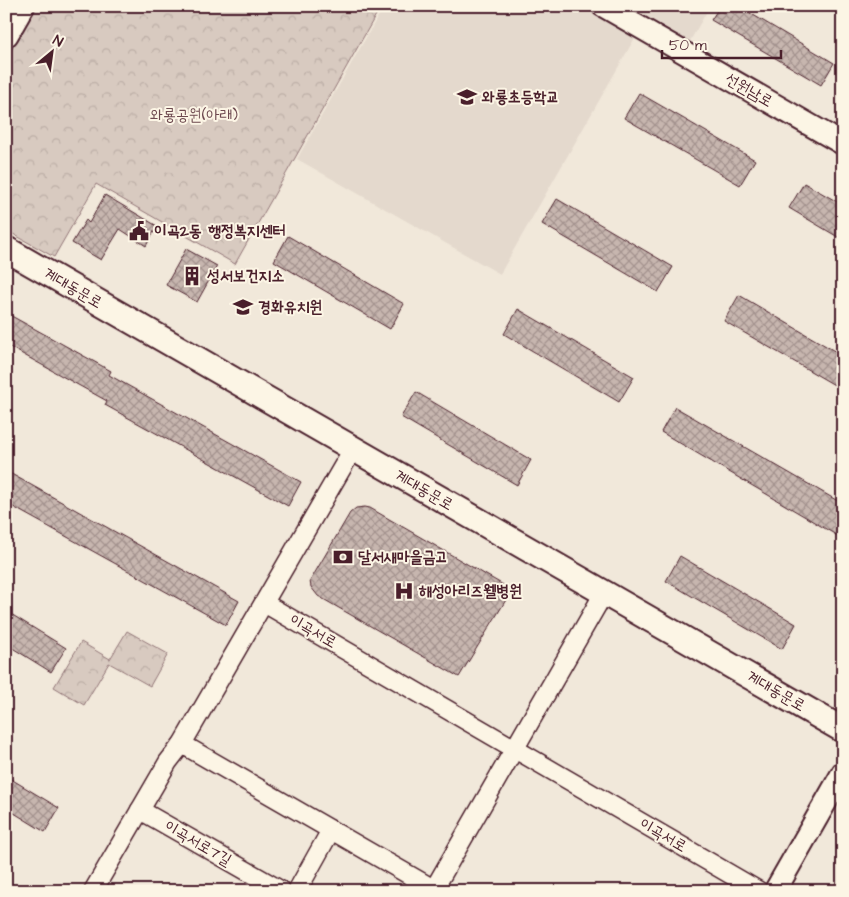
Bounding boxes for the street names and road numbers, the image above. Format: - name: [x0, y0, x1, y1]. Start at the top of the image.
- street label: 선원남로: [721, 68, 777, 112]
- street label: 계대동문로: [40, 262, 106, 314]
- street label: 계대동문로: [391, 464, 457, 516]
- street label: 이곡서로: [285, 609, 341, 653]
- street label: 계대동문로: [743, 665, 809, 717]
- street label: 이곡서로: [635, 813, 691, 857]
- street label: 이곡서로7길: [160, 815, 236, 871]

